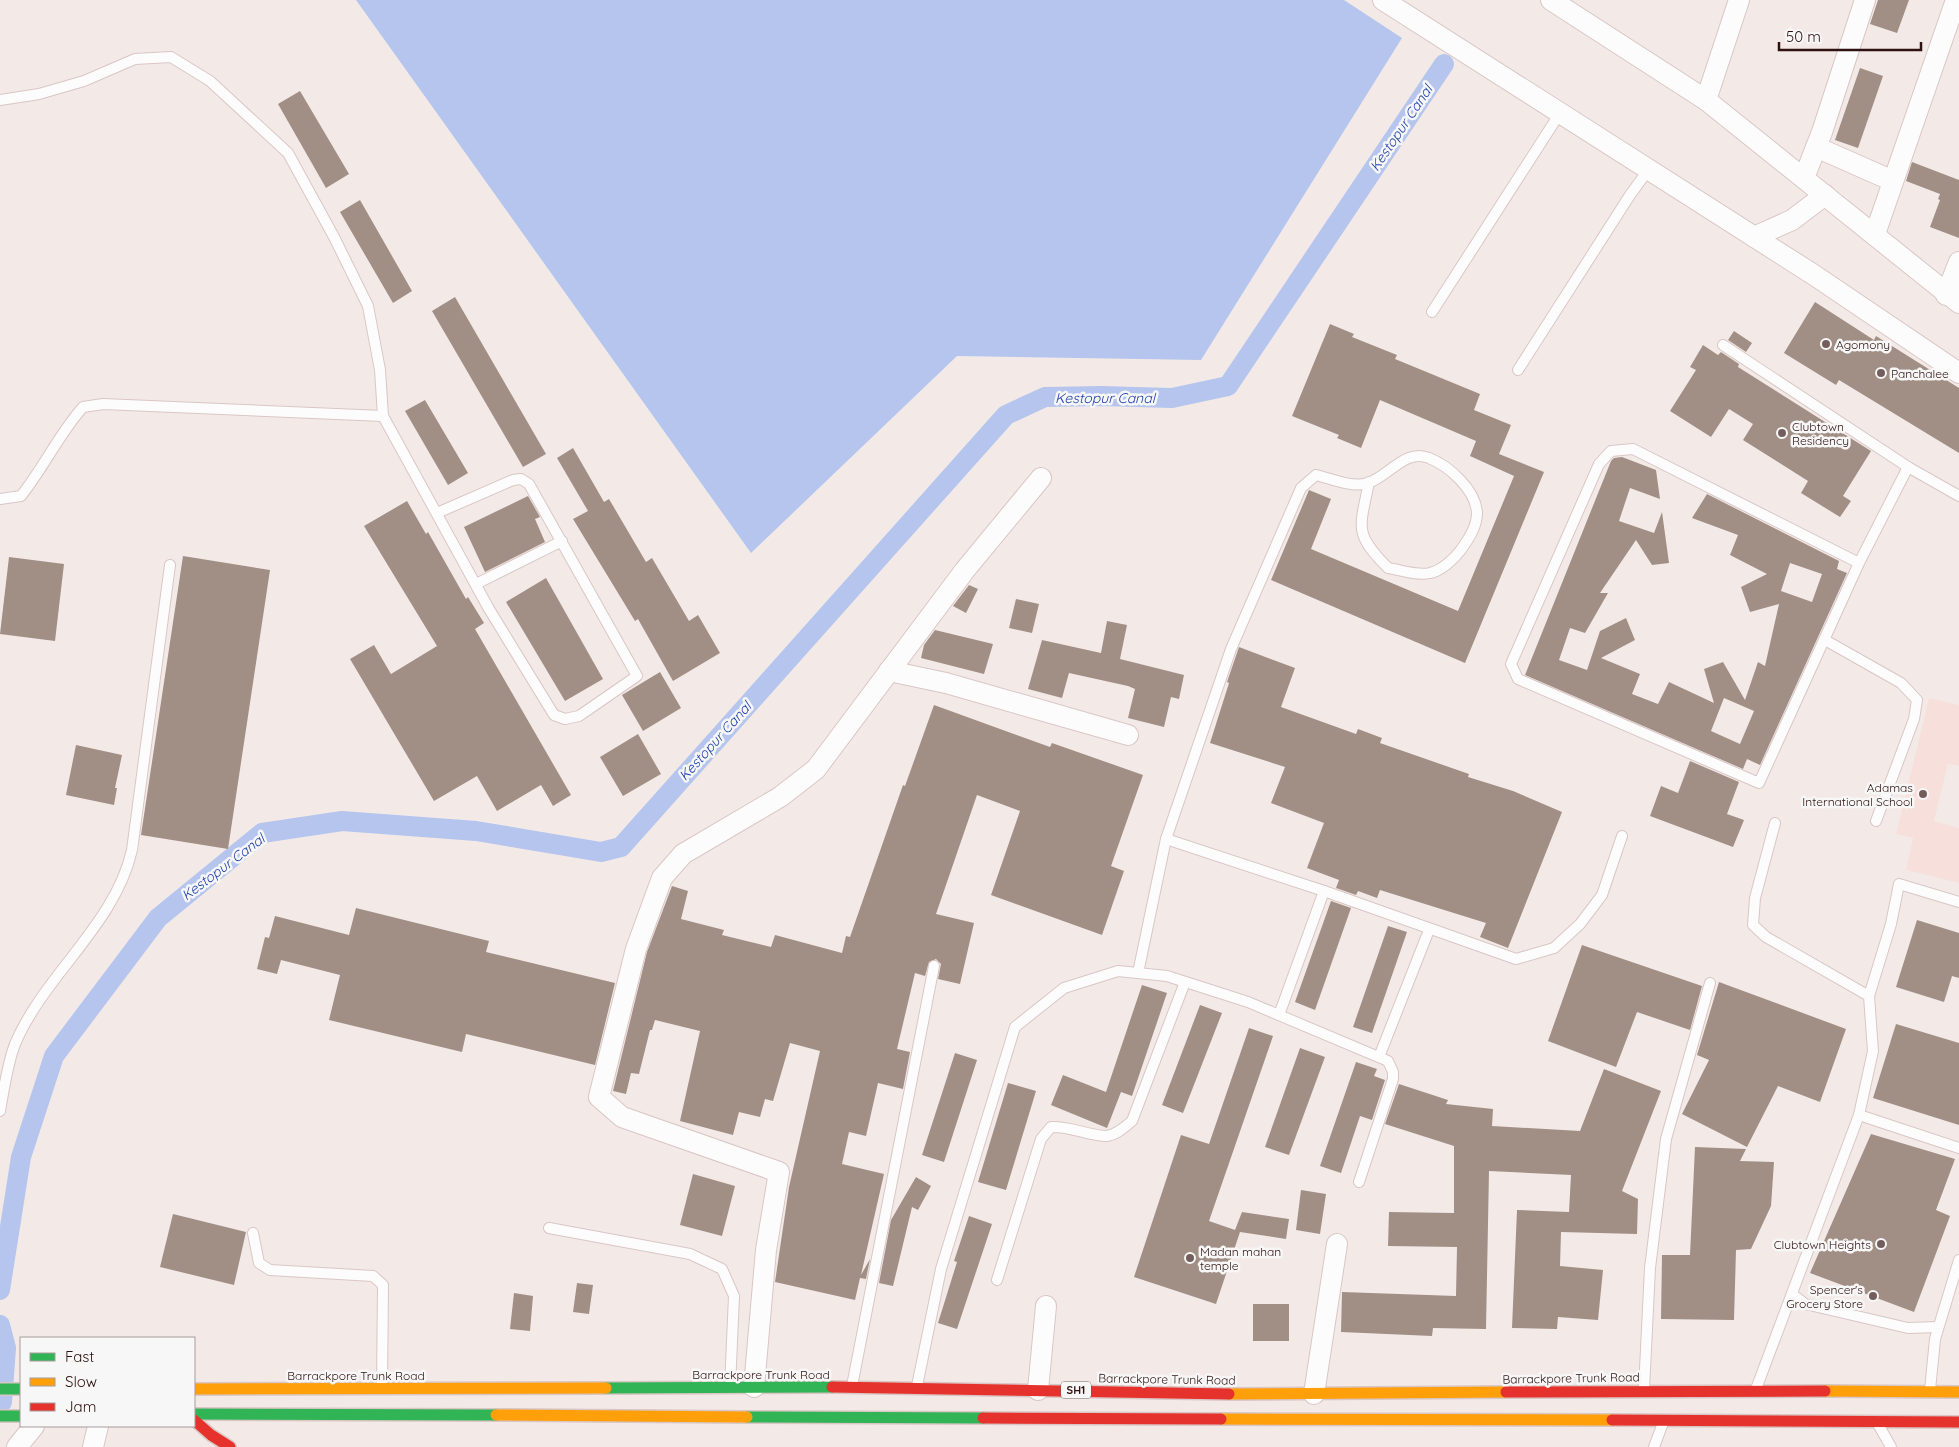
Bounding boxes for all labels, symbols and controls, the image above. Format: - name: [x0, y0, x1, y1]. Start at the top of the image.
- scale bar: [1779, 20, 1922, 52]
- text: 50 m: [1786, 27, 1821, 46]
- water label: Kestopur Canal: [1366, 80, 1437, 174]
- place label: Agomony: [1836, 337, 1890, 352]
- marker: Agomony: [1820, 338, 1832, 350]
- place label: Panchalee: [1891, 366, 1949, 381]
- marker: Panchalee: [1875, 367, 1887, 379]
- water label: Kestopur Canal: [1055, 389, 1157, 407]
- place label: Clubtown Residency: [1792, 419, 1849, 448]
- marker: Clubtown Residency: [1776, 427, 1788, 439]
- water label: Kestopur Canal: [675, 697, 756, 784]
- place label: Adamas International School: [1802, 780, 1913, 809]
- marker: Adamas International School: [1917, 788, 1929, 800]
- water label: Kestopur Canal: [178, 829, 270, 904]
- place label: Clubtown Heights: [1774, 1237, 1871, 1252]
- marker: Clubtown Heights: [1875, 1238, 1887, 1250]
- place label: Madan mahan temple: [1200, 1244, 1281, 1273]
- marker: Madan mahan temple: [1184, 1252, 1196, 1264]
- place label: Spencer's Grocery Store: [1786, 1282, 1863, 1311]
- marker: Spencer's Grocery Store: [1867, 1290, 1879, 1302]
- legend: [20, 1337, 195, 1427]
- text: Fast: [65, 1347, 94, 1366]
- street label: Barrackpore Trunk Road: [692, 1367, 830, 1382]
- street label: Barrackpore Trunk Road: [287, 1368, 425, 1383]
- street label: Barrackpore Trunk Road: [1502, 1369, 1640, 1387]
- street label: Barrackpore Trunk Road: [1098, 1370, 1236, 1388]
- text: Slow: [65, 1372, 97, 1391]
- road number: SH1: [1061, 1382, 1091, 1398]
- text: Jam: [65, 1397, 96, 1416]

